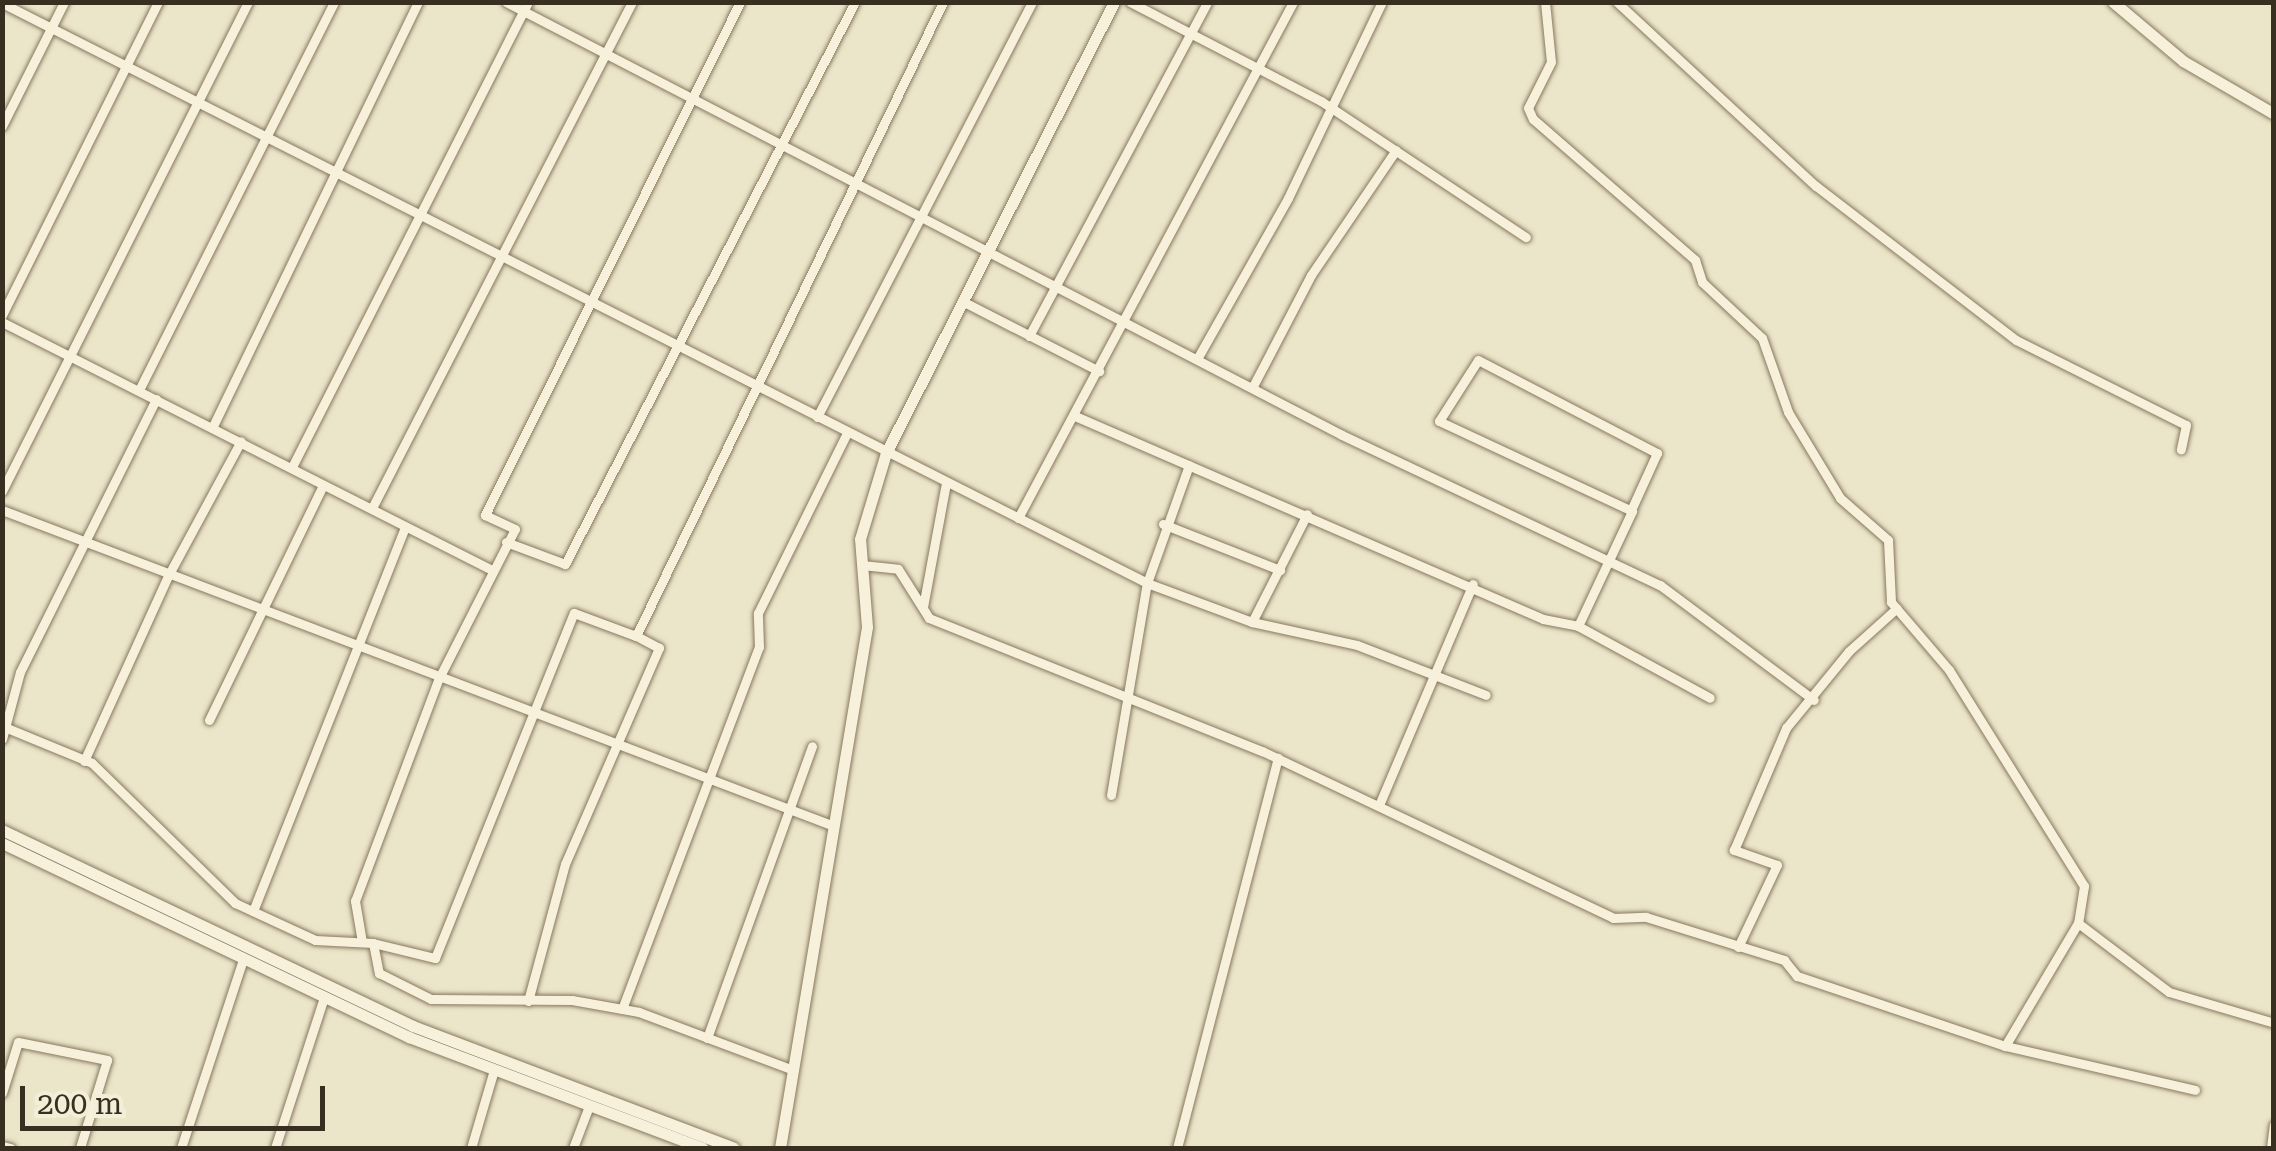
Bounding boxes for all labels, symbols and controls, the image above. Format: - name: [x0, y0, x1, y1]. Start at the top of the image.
- scale bar: [25, 1066, 330, 1128]
- text: 200 m: [37, 1086, 122, 1121]

